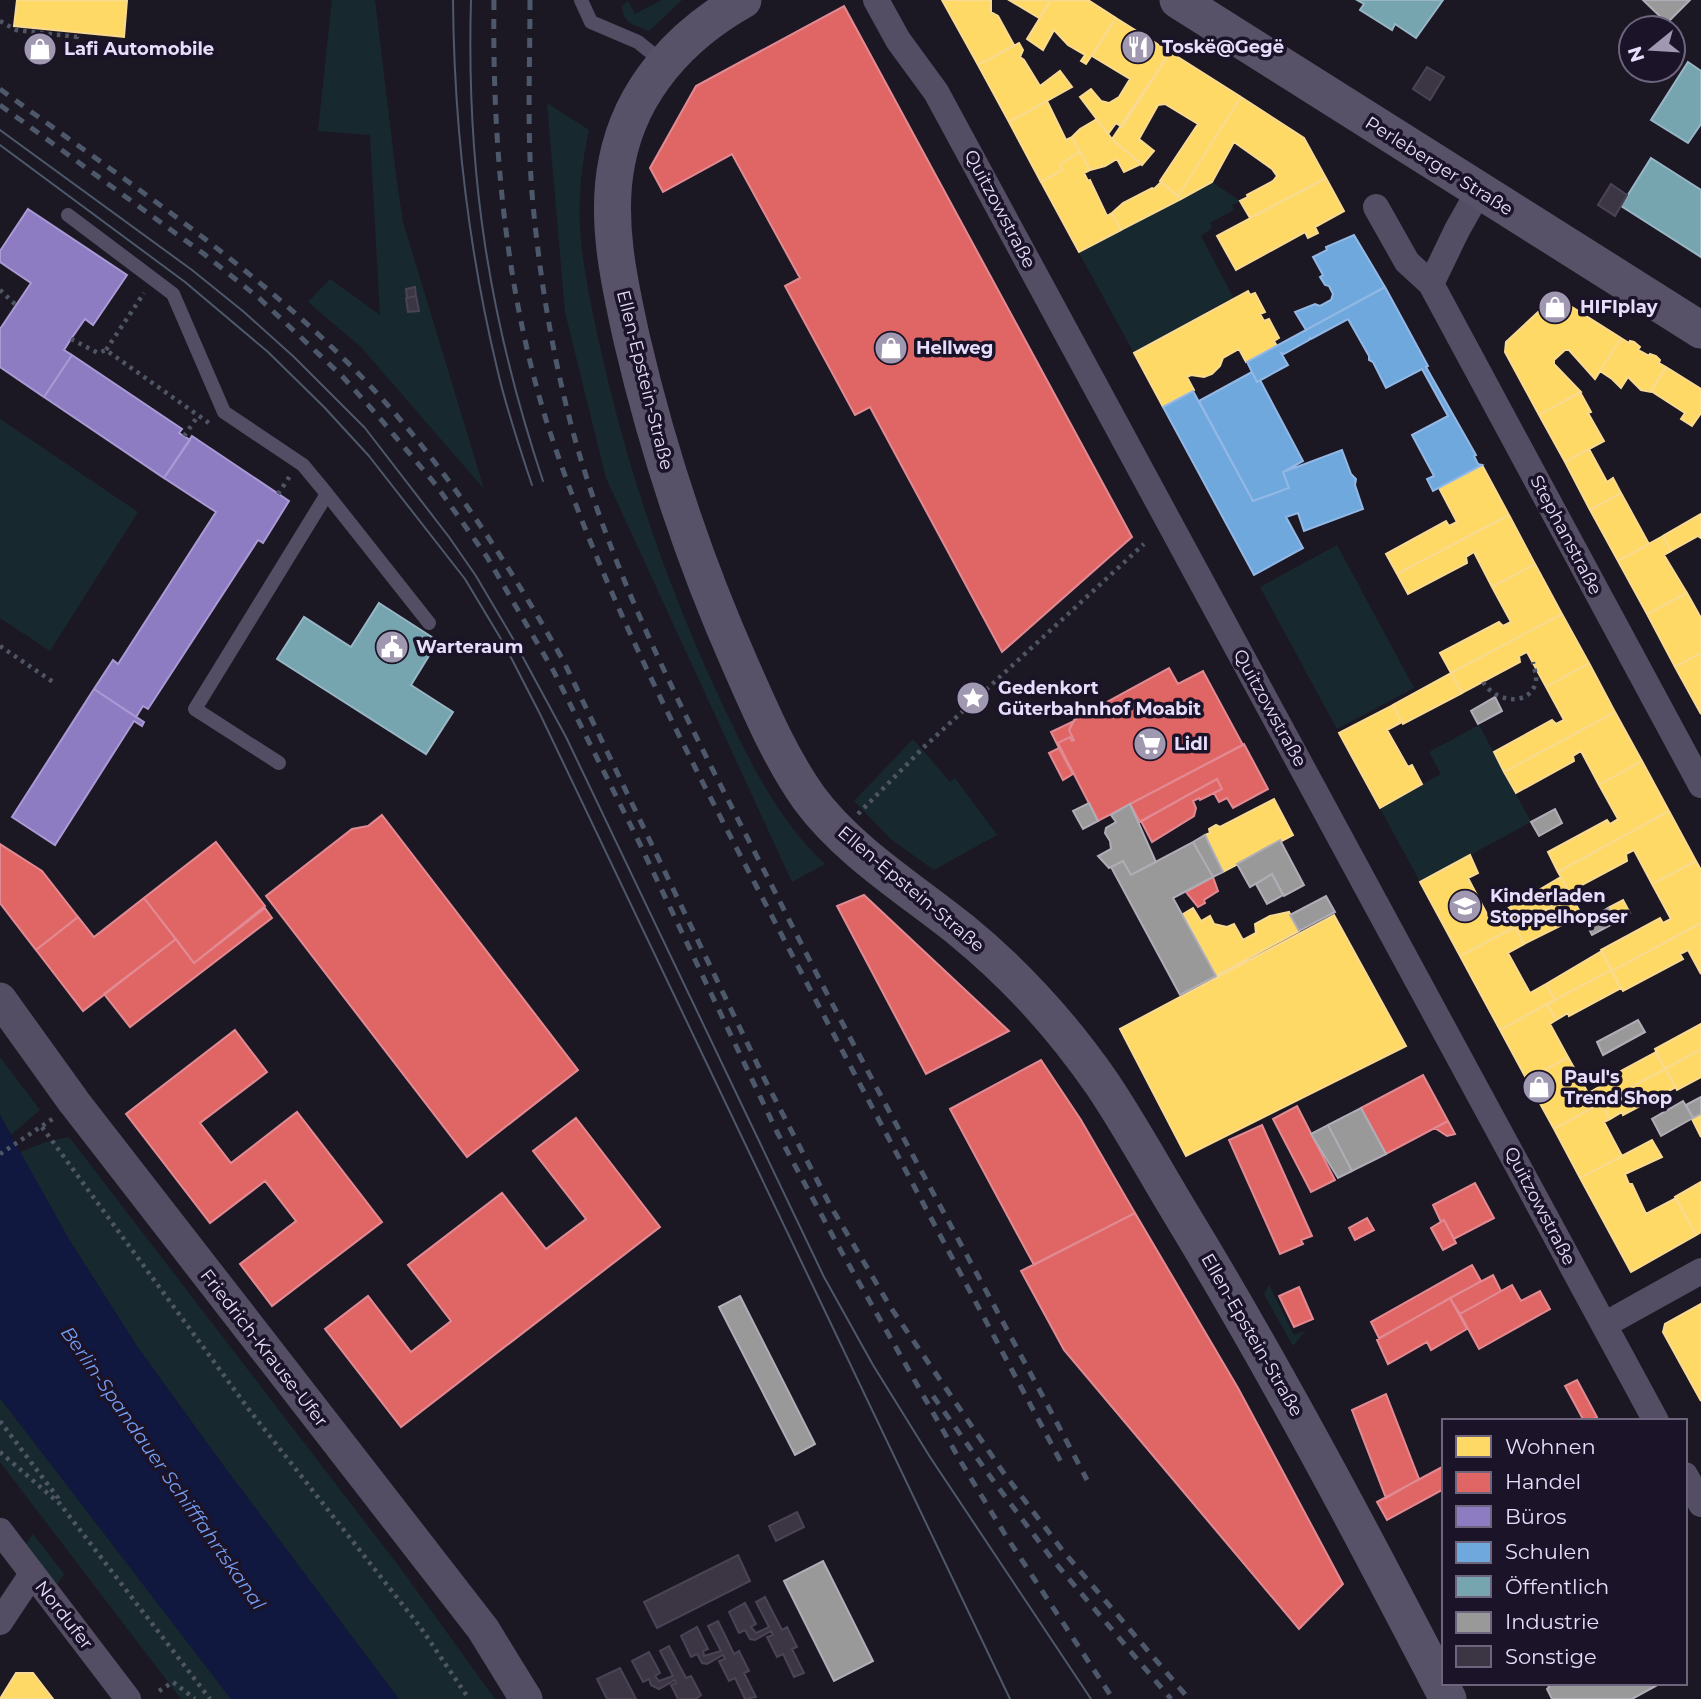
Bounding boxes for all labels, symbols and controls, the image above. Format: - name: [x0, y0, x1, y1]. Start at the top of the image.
- north arrow: [1617, 14, 1687, 84]
- restaurant icon: Toskë@Gegë: [1119, 28, 1157, 66]
- shop icon: Lafi Automobile: [21, 30, 59, 68]
- place label: Toskë@Gegë: [1162, 36, 1284, 58]
- place label: Lafi Automobile: [64, 38, 214, 60]
- text: N: [1623, 43, 1650, 65]
- street label: Perleberger Straße: [1361, 112, 1517, 220]
- street label: Quitzowstraße: [960, 146, 1041, 272]
- street label: Ellen-Epstein-Straße: [612, 288, 678, 472]
- shop icon: HIFIplay: [1536, 288, 1574, 326]
- place label: HIFIplay: [1580, 296, 1658, 318]
- shop icon: Hellweg: [872, 329, 910, 367]
- place label: Hellweg: [916, 337, 993, 359]
- street label: Stephanstraße: [1525, 471, 1607, 599]
- public building icon: Warteraum: [373, 628, 411, 666]
- place label: Warteraum: [416, 636, 523, 658]
- street label: Quitzowstraße: [1229, 645, 1311, 771]
- place label: Gedenkort Güterbahnhof Moabit: [998, 677, 1201, 720]
- place icon: Gedenkort Güterbahnhof Moabit: [954, 679, 992, 717]
- supermarket icon: Lidl: [1131, 725, 1169, 763]
- place label: Lidl: [1174, 733, 1208, 755]
- street label: Ellen-Epstein-Straße: [833, 821, 989, 957]
- place label: Kinderladen Stoppelhopser: [1490, 885, 1628, 928]
- school or university icon: Kinderladen Stoppelhopser: [1446, 887, 1484, 925]
- place label: Paul's Trend Shop: [1564, 1066, 1672, 1109]
- shop icon: Paul's Trend Shop: [1520, 1068, 1558, 1106]
- street label: Quitzowstraße: [1500, 1143, 1581, 1269]
- street label: Ellen-Epstein-Straße: [1196, 1250, 1308, 1420]
- street label: Friedrich-Krause-Ufer: [196, 1265, 332, 1431]
- water label: Berlin-Spandauer Schifffahrtskanal: [56, 1322, 271, 1615]
- legend: [1442, 1419, 1687, 1685]
- text: Wohnen: [1505, 1434, 1596, 1459]
- text: Handel: [1505, 1469, 1581, 1494]
- text: Büros: [1505, 1504, 1567, 1529]
- text: Schulen: [1505, 1539, 1590, 1564]
- text: Öffentlich: [1505, 1574, 1609, 1599]
- street label: Nordufer: [30, 1576, 98, 1654]
- text: Industrie: [1505, 1609, 1599, 1634]
- text: Sonstige: [1505, 1644, 1597, 1669]

